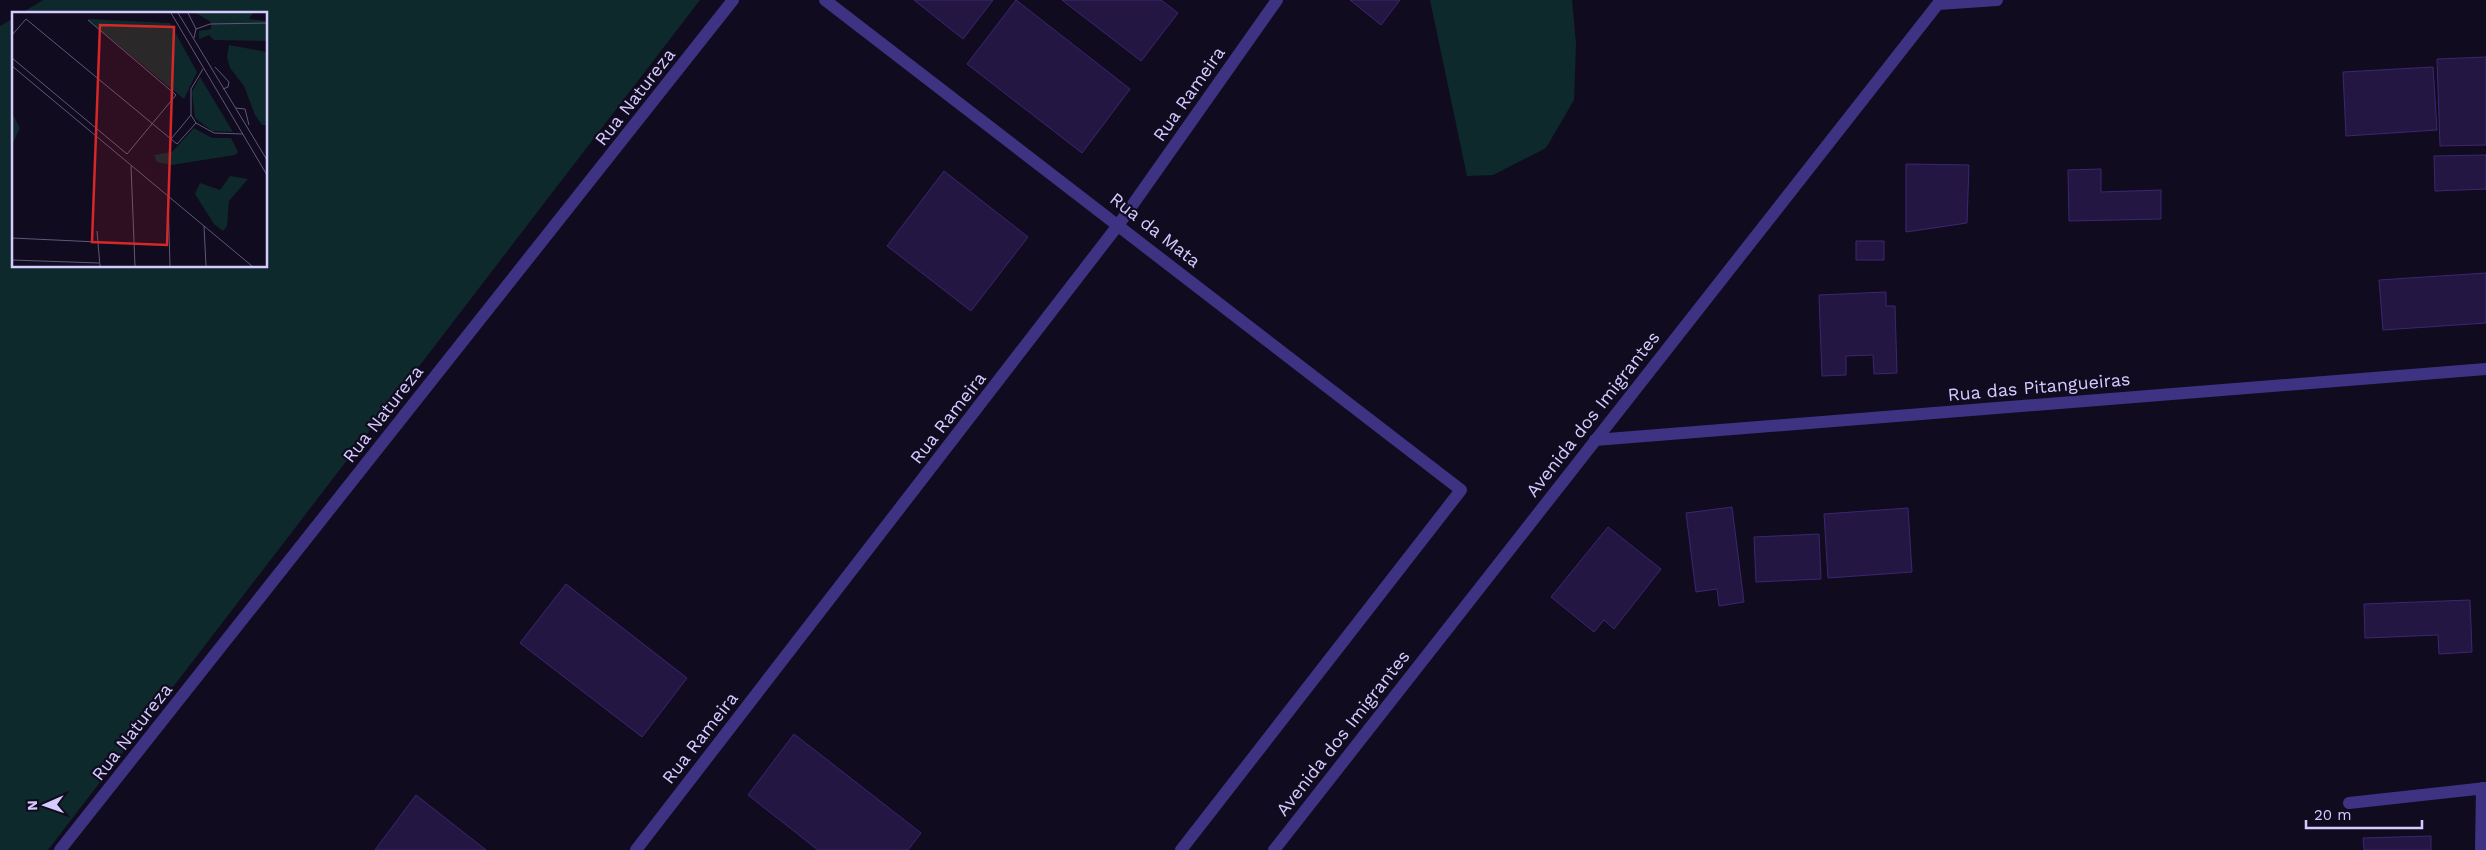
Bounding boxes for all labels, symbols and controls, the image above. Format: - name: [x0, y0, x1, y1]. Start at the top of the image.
- inset map: [12, 12, 268, 268]
- street label: Rua Rameira: [1148, 42, 1229, 145]
- street label: Rua Natureza: [590, 44, 679, 150]
- street label: Rua da Mata: [1106, 188, 1205, 271]
- street label: Avenida dos Imigrantes: [1521, 327, 1664, 501]
- street label: Rua Natureza: [338, 361, 427, 467]
- street label: Rua Rameira: [905, 368, 990, 468]
- street label: Rua das Pitangueiras: [1947, 368, 2131, 405]
- street label: Avenida dos Imigrantes: [1271, 646, 1414, 820]
- street label: Rua Natureza: [87, 679, 176, 785]
- street label: Rua Rameira: [657, 688, 742, 788]
- north arrow: [20, 780, 70, 830]
- scale bar: [2306, 798, 2422, 830]
- text: N: [24, 800, 40, 811]
- text: 20 m: [2314, 806, 2352, 824]

